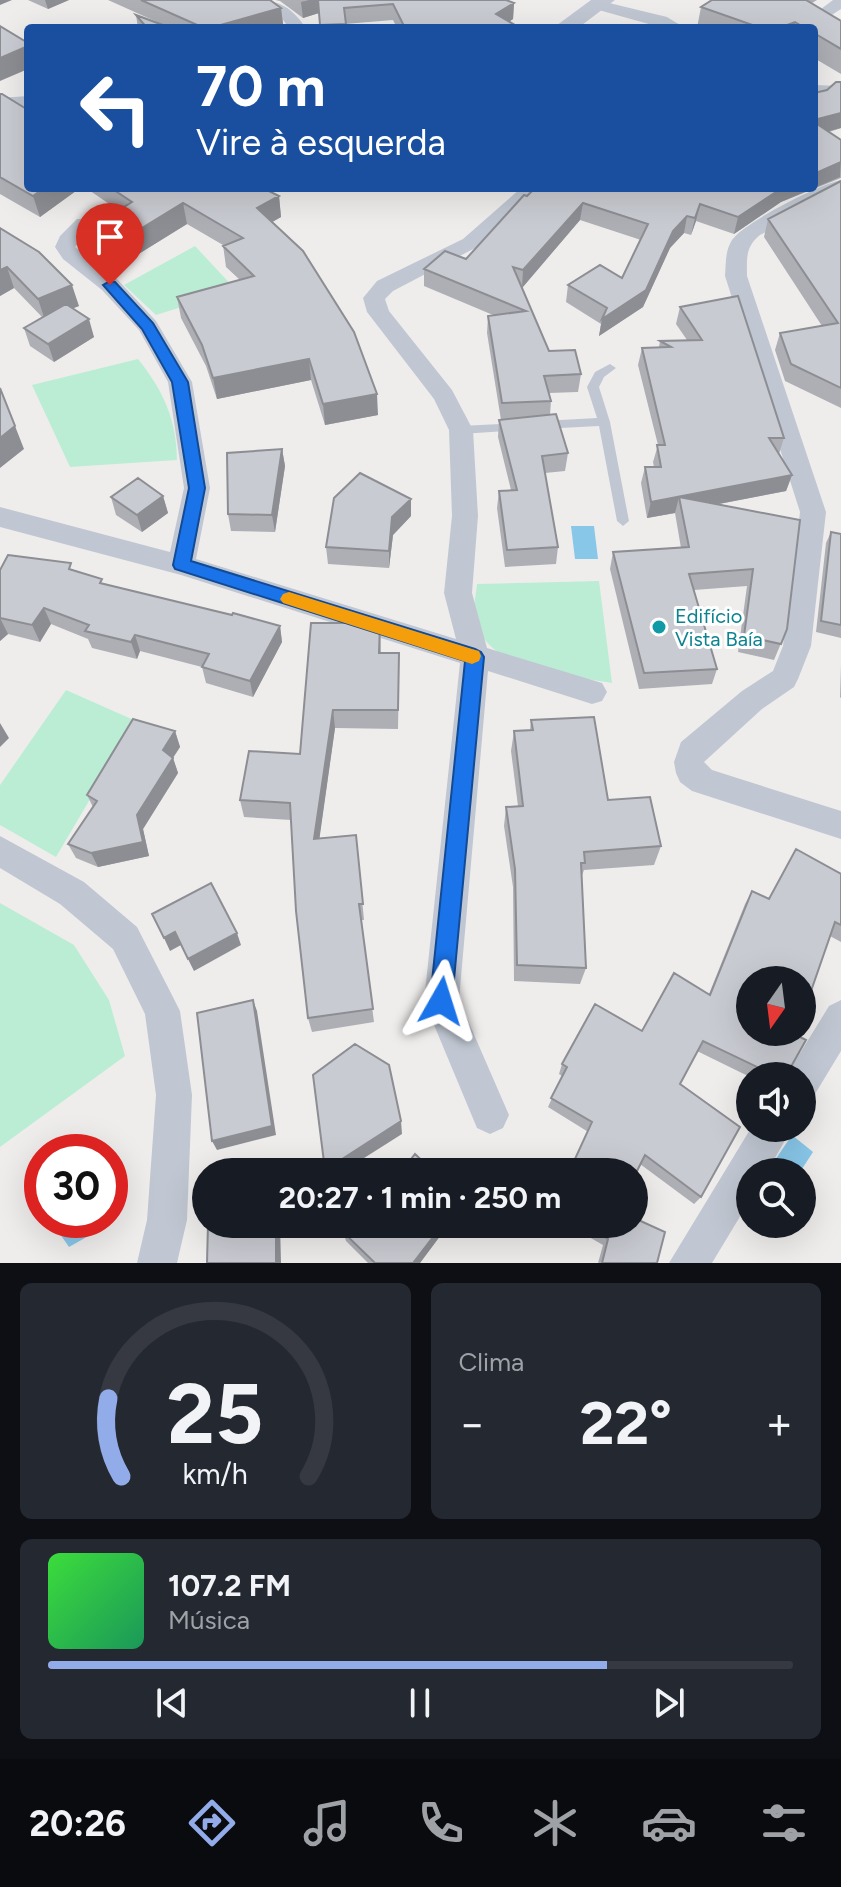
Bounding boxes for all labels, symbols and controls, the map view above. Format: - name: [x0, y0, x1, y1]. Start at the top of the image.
- text: 70 m: [196, 53, 326, 120]
- icon: left: [64, 56, 168, 160]
- text: Vire à esquerda: [196, 121, 446, 164]
- pin: [76, 203, 144, 285]
- icon: arrive: [88, 215, 132, 259]
- place label: Edifício Vista Baía: [675, 604, 763, 651]
- marker: Edifício Vista Baía: [650, 618, 668, 636]
- position arrow: [399, 959, 483, 1043]
- north arrow: [736, 966, 816, 1046]
- map controls: [736, 966, 816, 1238]
- button: sound: [736, 1062, 816, 1142]
- speed limit sign: 30: [24, 1134, 128, 1238]
- button: search: [736, 1158, 816, 1238]
- text: 20:27 · 1 min · 250 m: [279, 1179, 561, 1216]
- text: Clima: [459, 1346, 524, 1378]
- text: 25: [167, 1364, 264, 1464]
- text: 22°: [580, 1387, 672, 1459]
- text: −: [459, 1397, 486, 1450]
- text: +: [766, 1397, 793, 1450]
- text: km/h: [183, 1457, 248, 1491]
- text: 107.2 FM: [168, 1567, 291, 1604]
- text: Música: [168, 1604, 250, 1636]
- icon: previous: [150, 1681, 194, 1725]
- icon: pause: [398, 1681, 442, 1725]
- icon: next: [647, 1681, 691, 1725]
- icon: directions: [184, 1795, 240, 1851]
- icon: music: [299, 1795, 355, 1851]
- icon: phone: [413, 1795, 469, 1851]
- icon: climate: [527, 1795, 583, 1851]
- icon: car: [641, 1795, 697, 1851]
- icon: filters: [756, 1795, 812, 1851]
- text: 20:26: [29, 1802, 126, 1845]

